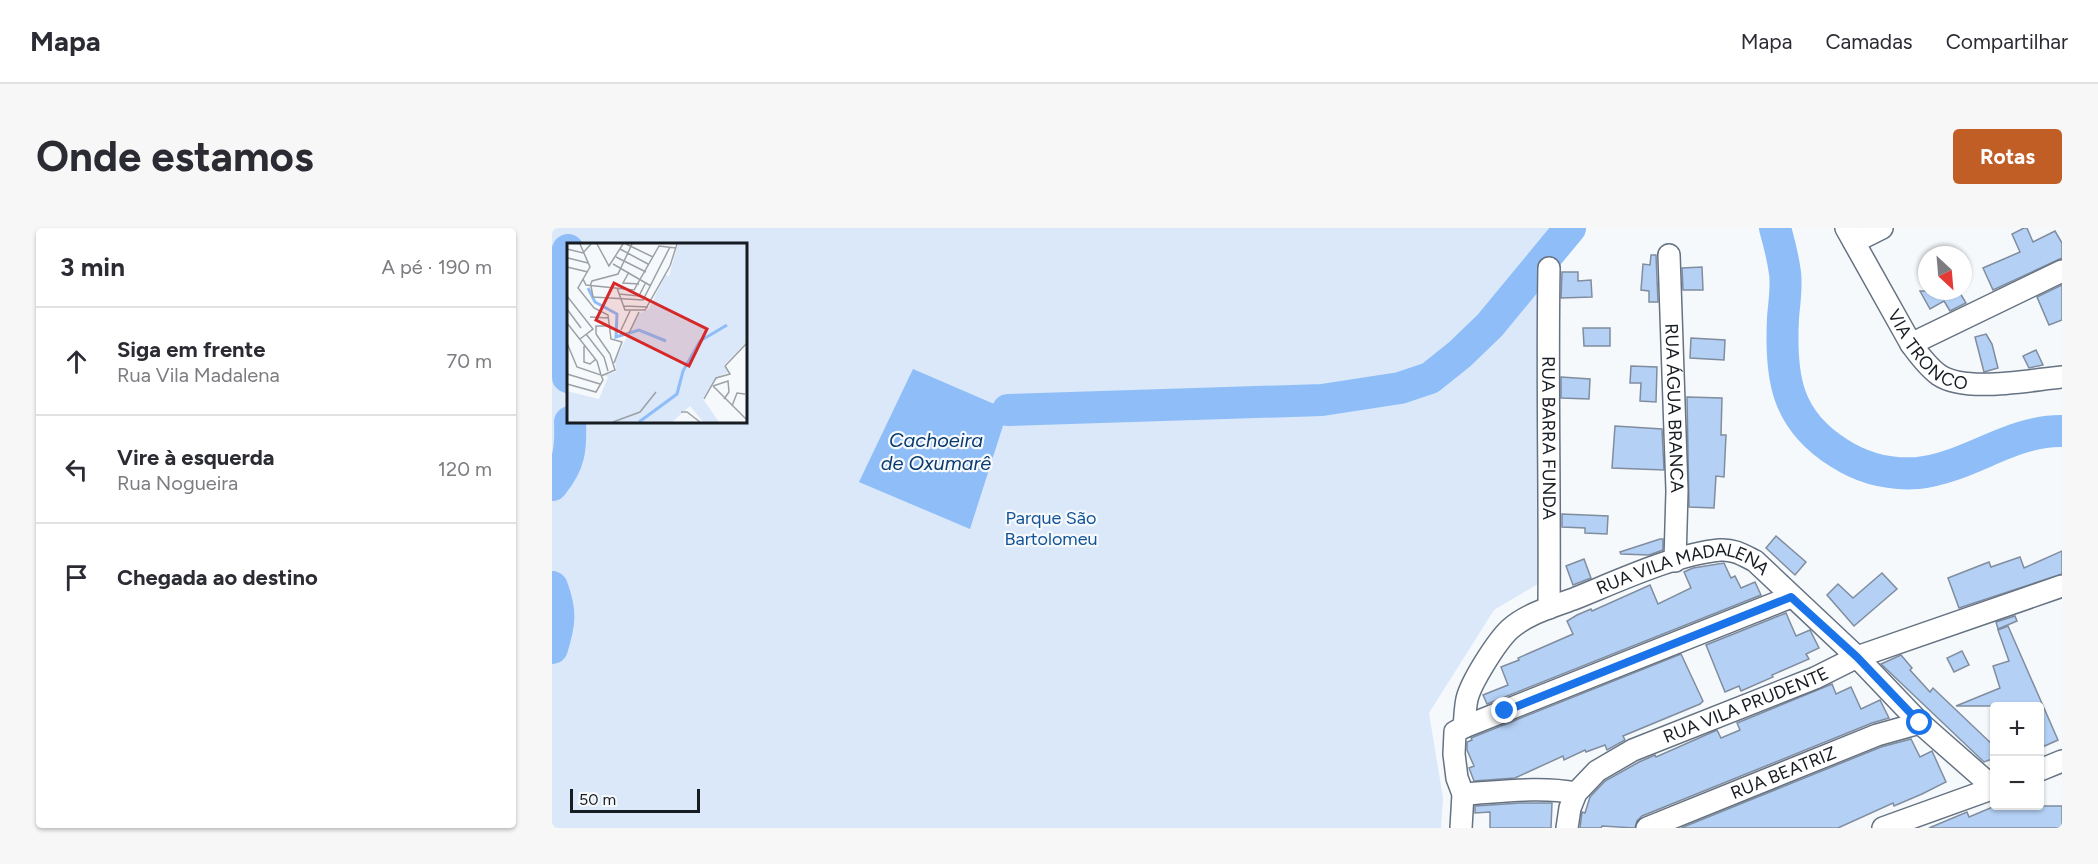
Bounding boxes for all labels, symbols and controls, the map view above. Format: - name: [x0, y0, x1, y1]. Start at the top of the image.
- text: Mapa: [30, 24, 101, 58]
- text: Mapa: [1741, 29, 1792, 54]
- text: Camadas: [1825, 29, 1913, 54]
- text: Compartilhar: [1946, 29, 2068, 54]
- button: Rotas: [1953, 129, 2062, 184]
- text: Onde estamos: [36, 131, 314, 182]
- inset map: [567, 243, 747, 423]
- north arrow: [1918, 246, 1972, 300]
- text: 3 min: [60, 251, 125, 283]
- text: A pé · 190 m: [381, 255, 492, 279]
- street label: VIA TRONCO: [1883, 305, 1969, 395]
- street label: RUA ÁGUA BRANCA: [1660, 323, 1688, 493]
- text: Siga em frente: [117, 336, 265, 363]
- icon: ahead: [60, 345, 93, 378]
- text: 70 m: [446, 349, 492, 373]
- street label: RUA BARRA FUNDA: [1537, 356, 1560, 520]
- text: Rua Vila Madalena: [117, 363, 280, 387]
- water label: Cachoeira de Oxumarê: [881, 428, 991, 475]
- text: Vire à esquerda: [117, 444, 275, 471]
- icon: left: [60, 453, 93, 486]
- text: 120 m: [438, 457, 492, 481]
- text: Rua Nogueira: [117, 471, 238, 495]
- park label: Parque São Bartolomeu: [1004, 507, 1098, 550]
- street label: RUA VILA MADALENA: [1593, 539, 1774, 599]
- icon: arrive: [60, 561, 93, 594]
- text: Chegada ao destino: [117, 564, 318, 591]
- street label: RUA VILA PRUDENTE: [1660, 662, 1832, 748]
- route end: [1491, 697, 1517, 723]
- map controls: [1990, 702, 2044, 810]
- button: +: [1990, 702, 2044, 756]
- route start: [1906, 709, 1932, 735]
- street label: RUA BEATRIZ: [1727, 742, 1839, 804]
- button: −: [1990, 756, 2044, 810]
- scale bar: [570, 786, 700, 814]
- text: 50 m: [579, 790, 616, 809]

